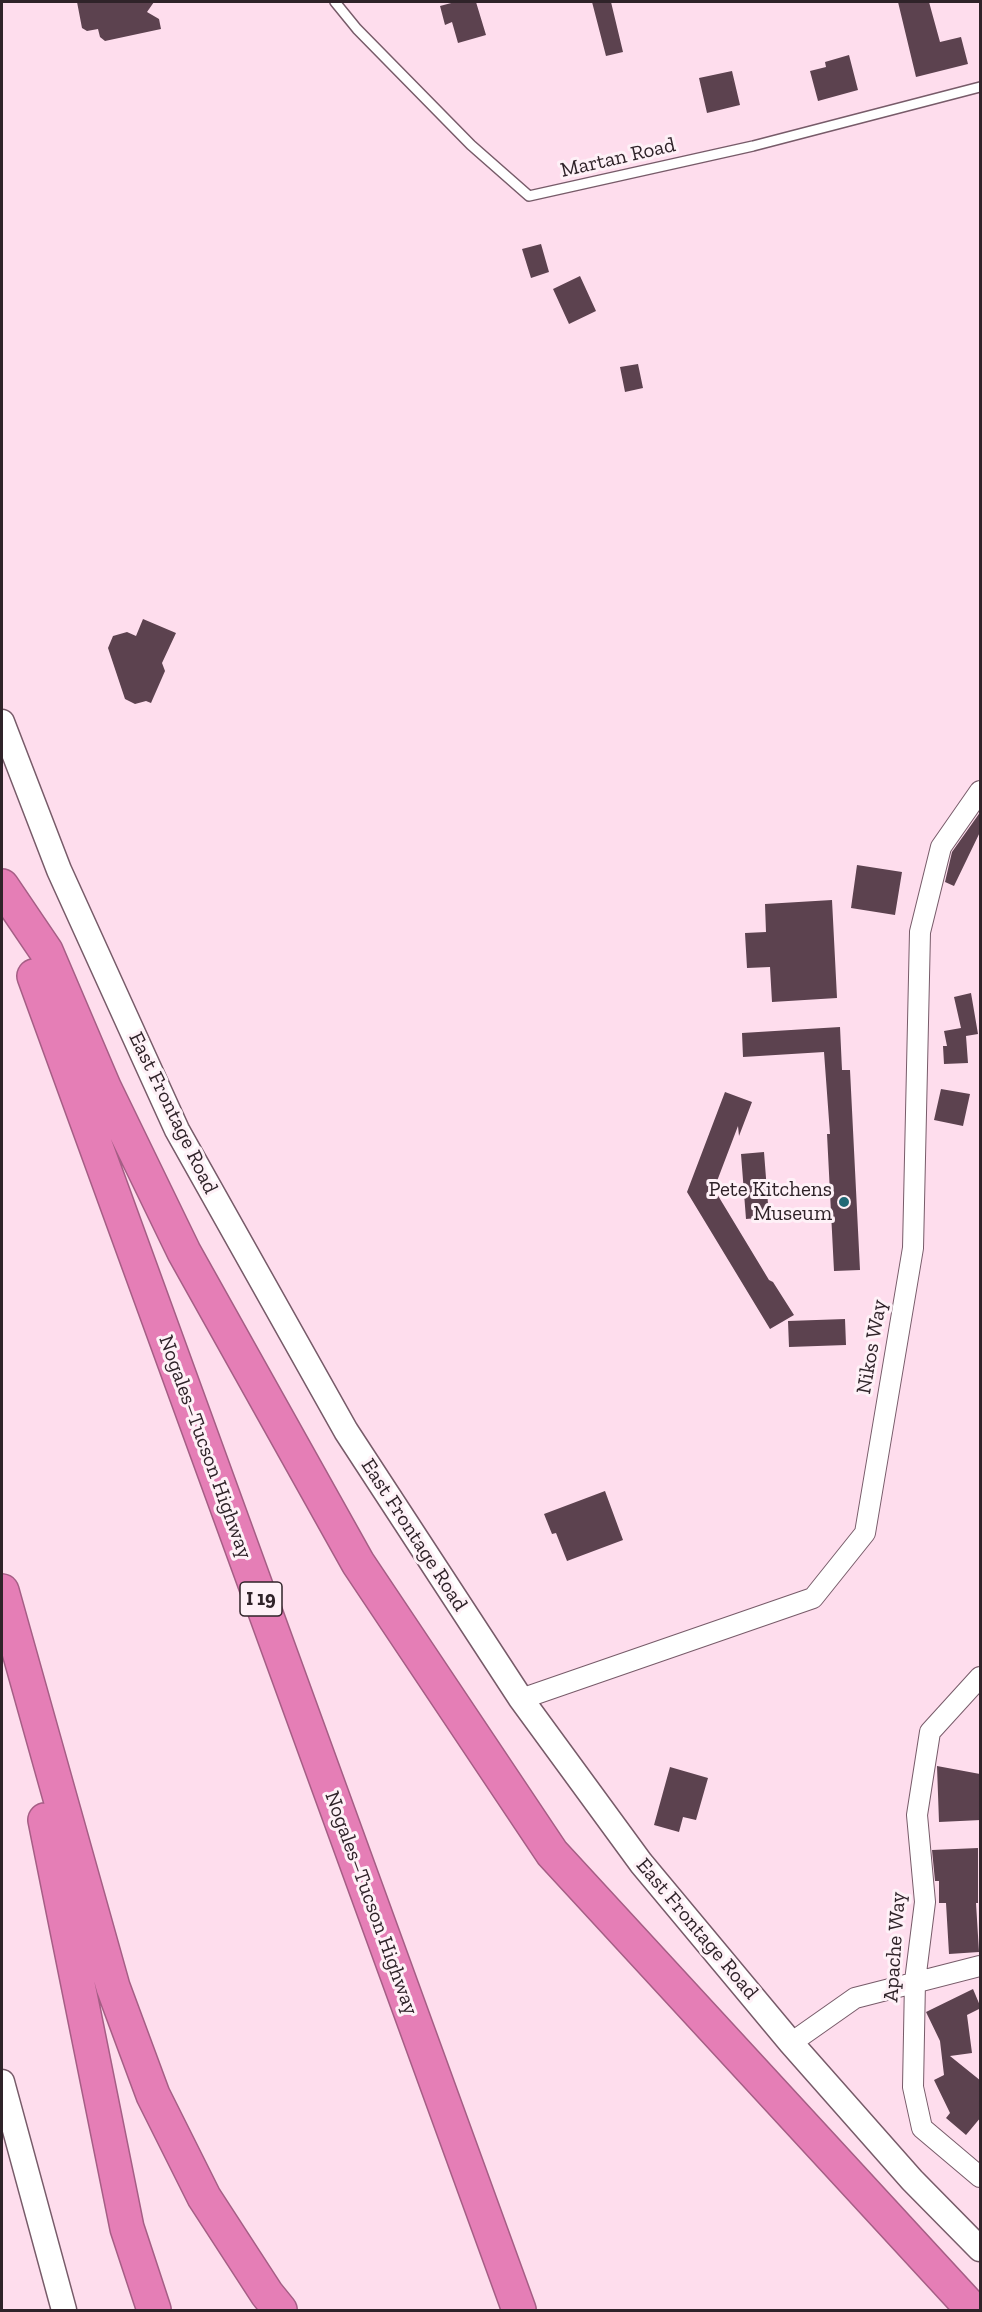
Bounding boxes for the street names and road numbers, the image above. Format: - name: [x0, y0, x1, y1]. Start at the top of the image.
- street label: Martan Road: [558, 133, 678, 183]
- street label: East Frontage Road: [123, 1028, 223, 1198]
- street label: Nikos Way: [851, 1298, 893, 1396]
- street label: Nogales–Tucson Highway: [153, 1332, 257, 1562]
- street label: East Frontage Road: [355, 1454, 473, 1616]
- road number: I 19: [240, 1582, 282, 1616]
- street label: Nogales–Tucson Highway: [319, 1788, 423, 2018]
- street label: East Frontage Road: [631, 1853, 763, 2005]
- street label: Apache Way: [879, 1891, 911, 2003]

